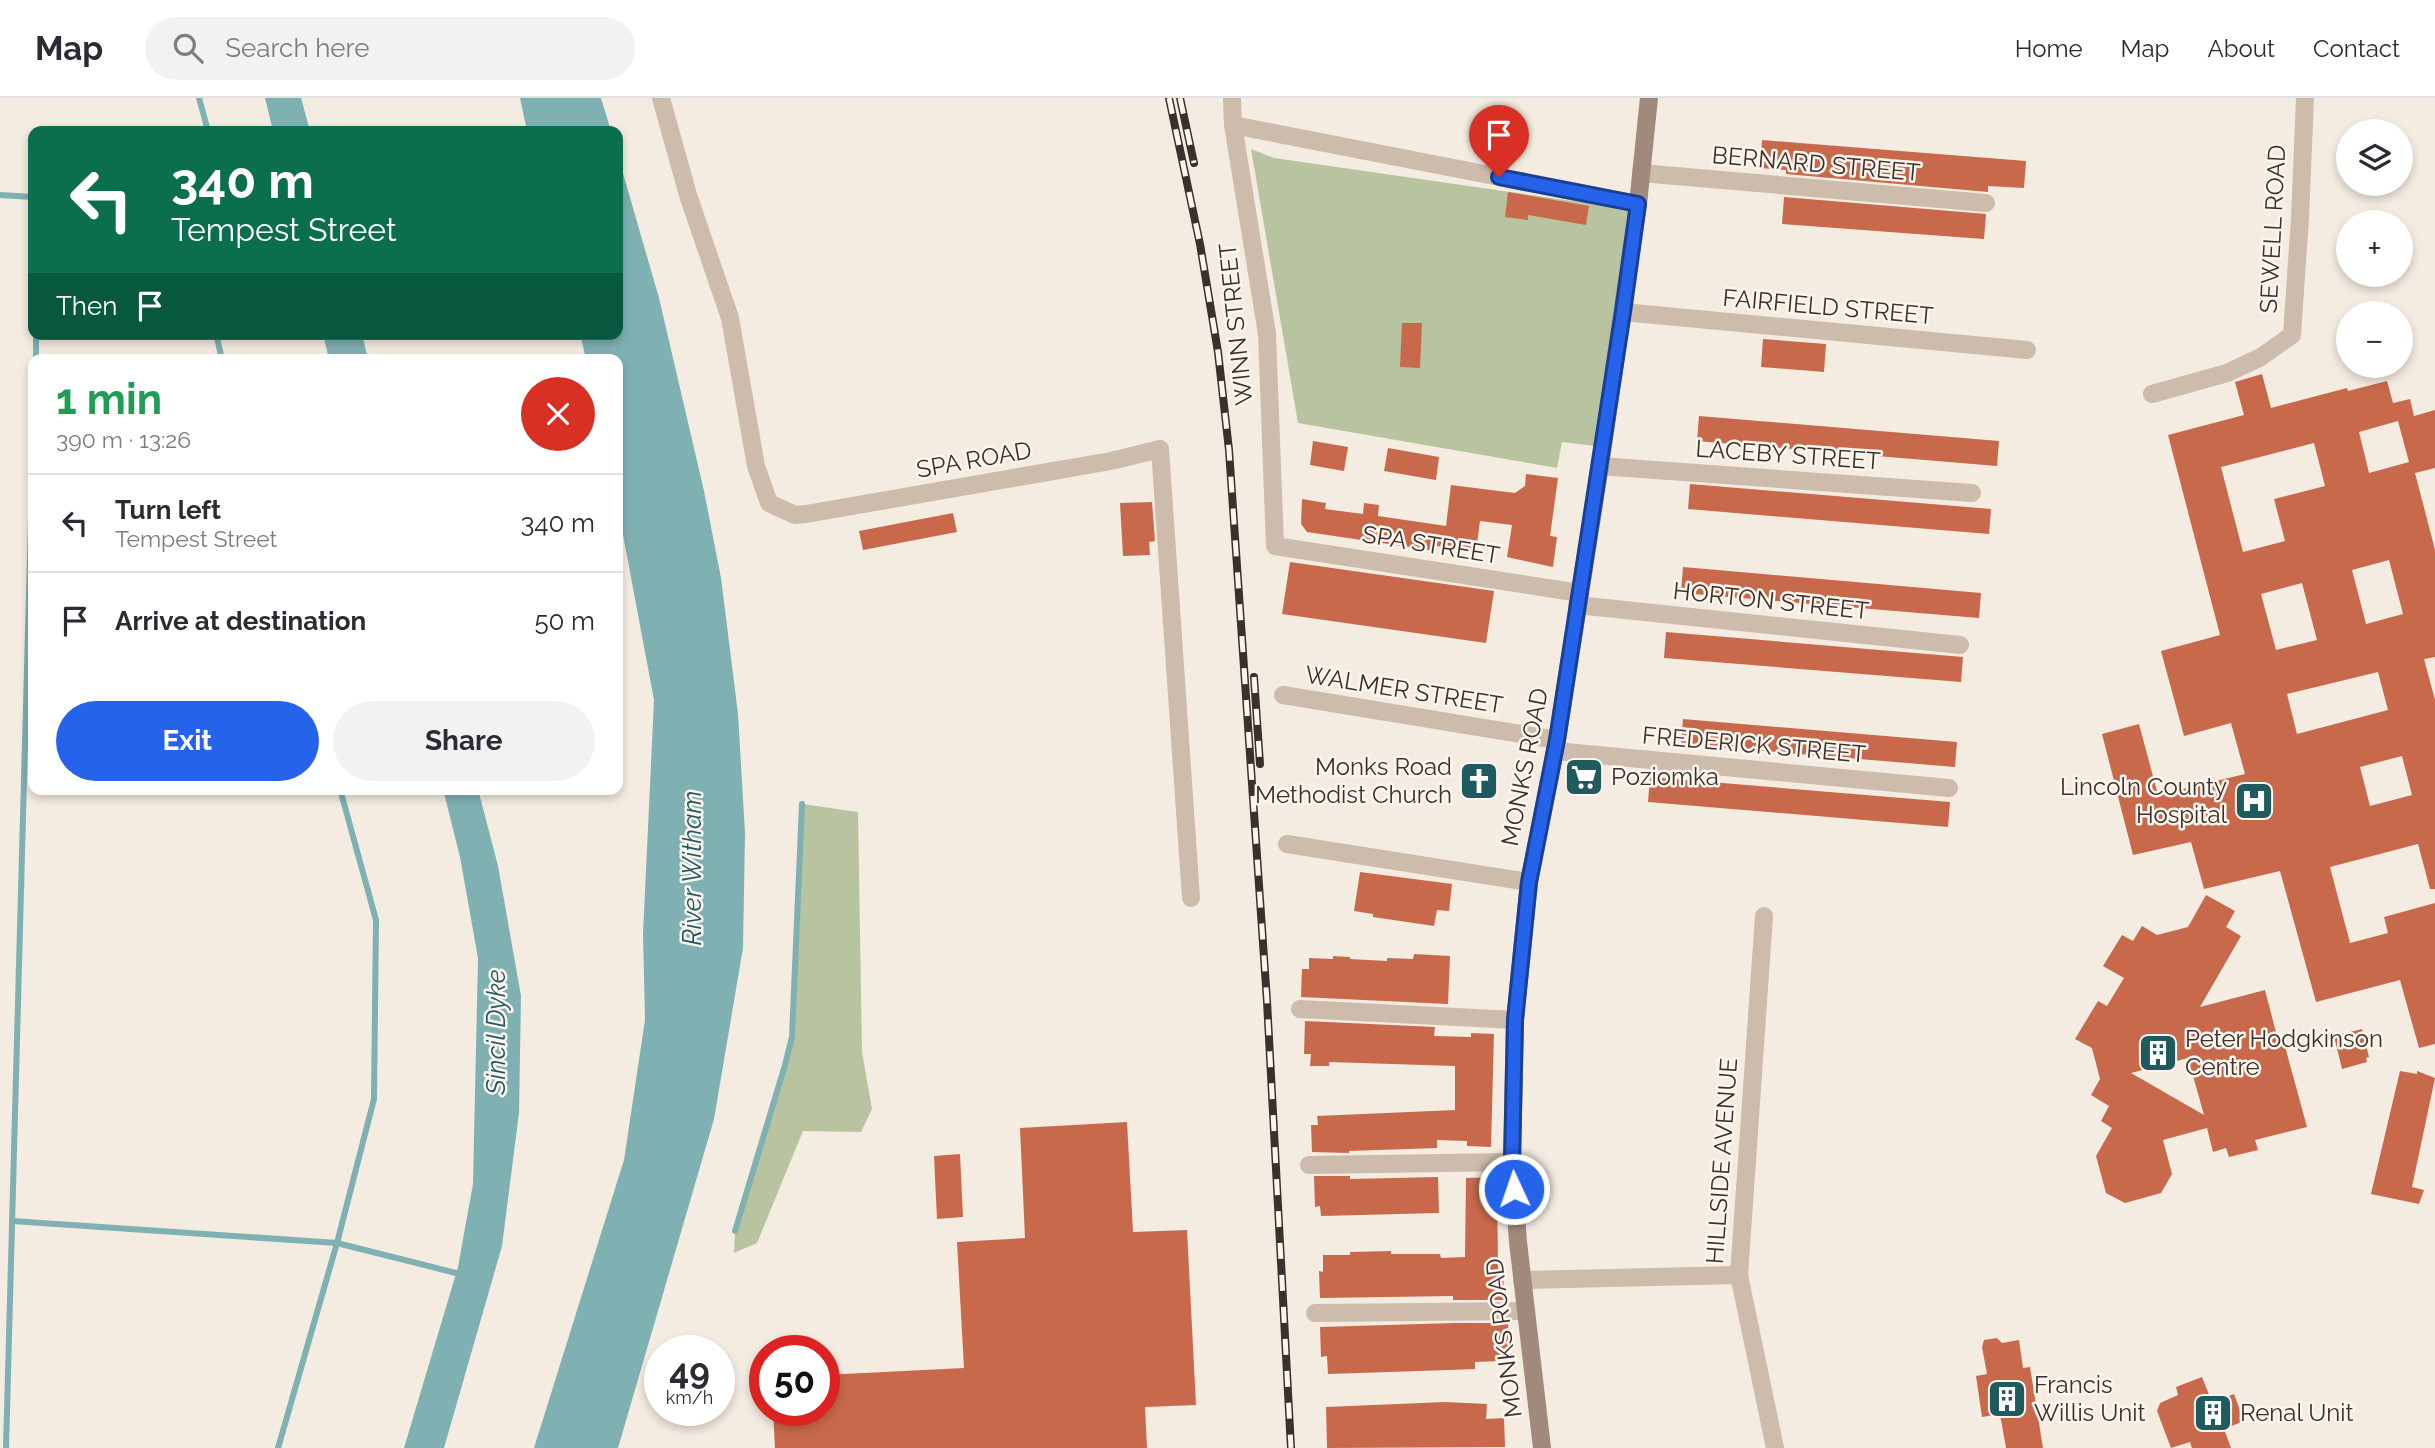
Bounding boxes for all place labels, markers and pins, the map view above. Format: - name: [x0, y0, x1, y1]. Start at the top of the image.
- pin: [1469, 105, 1529, 177]
- place label: Monks Road Methodist Church: [1255, 752, 1452, 809]
- supermarket icon: Poziomka: [1563, 756, 1605, 798]
- church icon: Monks Road Methodist Church: [1458, 760, 1500, 802]
- place label: Poziomka: [1611, 762, 1719, 791]
- place label: Lincoln County Hospital: [2060, 772, 2227, 829]
- hospital icon: Lincoln County Hospital: [2233, 780, 2275, 822]
- place label: Peter Hodgkinson Centre: [2185, 1024, 2383, 1081]
- building icon: Peter Hodgkinson Centre: [2137, 1032, 2179, 1074]
- place label: Francis Willis Unit: [2034, 1370, 2146, 1427]
- building icon: Francis Willis Unit: [1986, 1378, 2028, 1420]
- building icon: Renal Unit: [2192, 1392, 2234, 1434]
- place label: Renal Unit: [2240, 1398, 2354, 1427]

